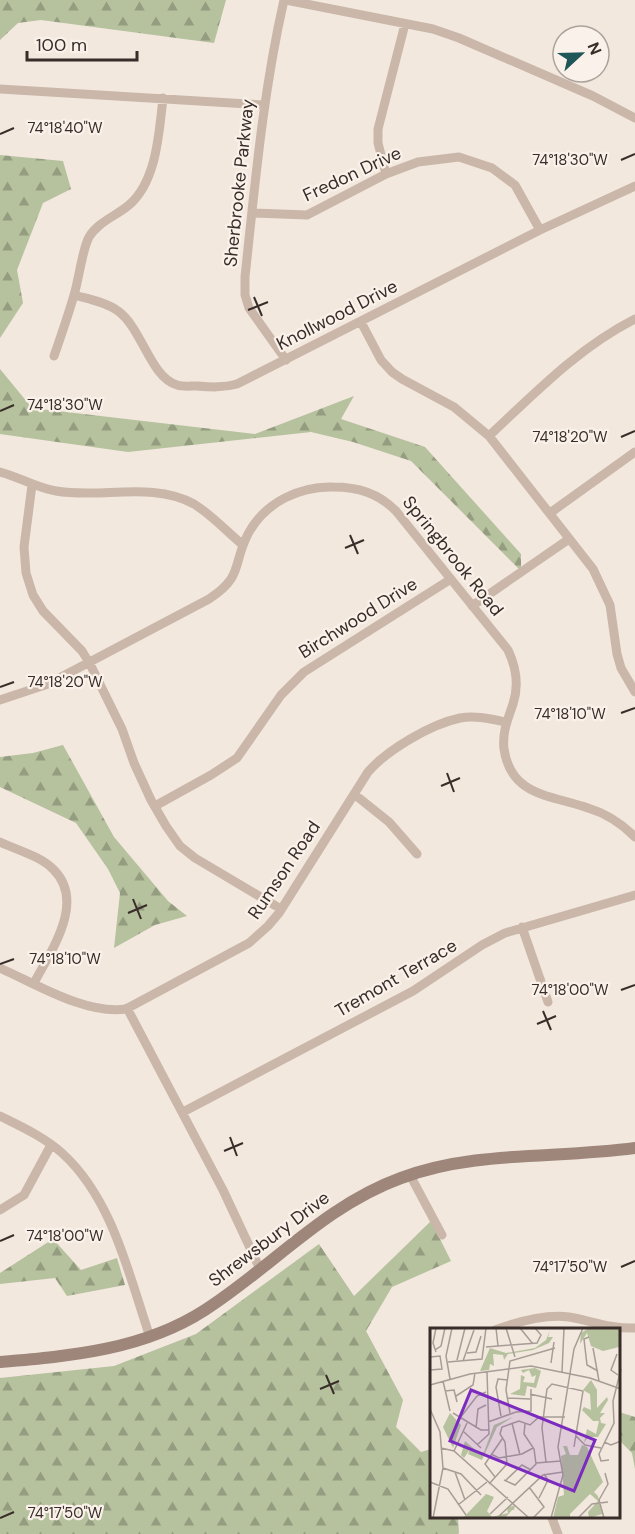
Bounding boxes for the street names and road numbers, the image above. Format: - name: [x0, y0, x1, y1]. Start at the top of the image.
- street label: Sherbrooke Parkway: [218, 98, 260, 268]
- street label: Fredon Drive: [299, 141, 405, 207]
- street label: Knollwood Drive: [272, 274, 402, 356]
- street label: Springbrook Road: [397, 491, 509, 621]
- street label: Birchwood Drive: [294, 572, 422, 664]
- street label: Rumson Road: [242, 816, 326, 924]
- street label: Tremont Terrace: [331, 933, 461, 1023]
- street label: Shrewsbury Drive: [204, 1186, 334, 1292]

